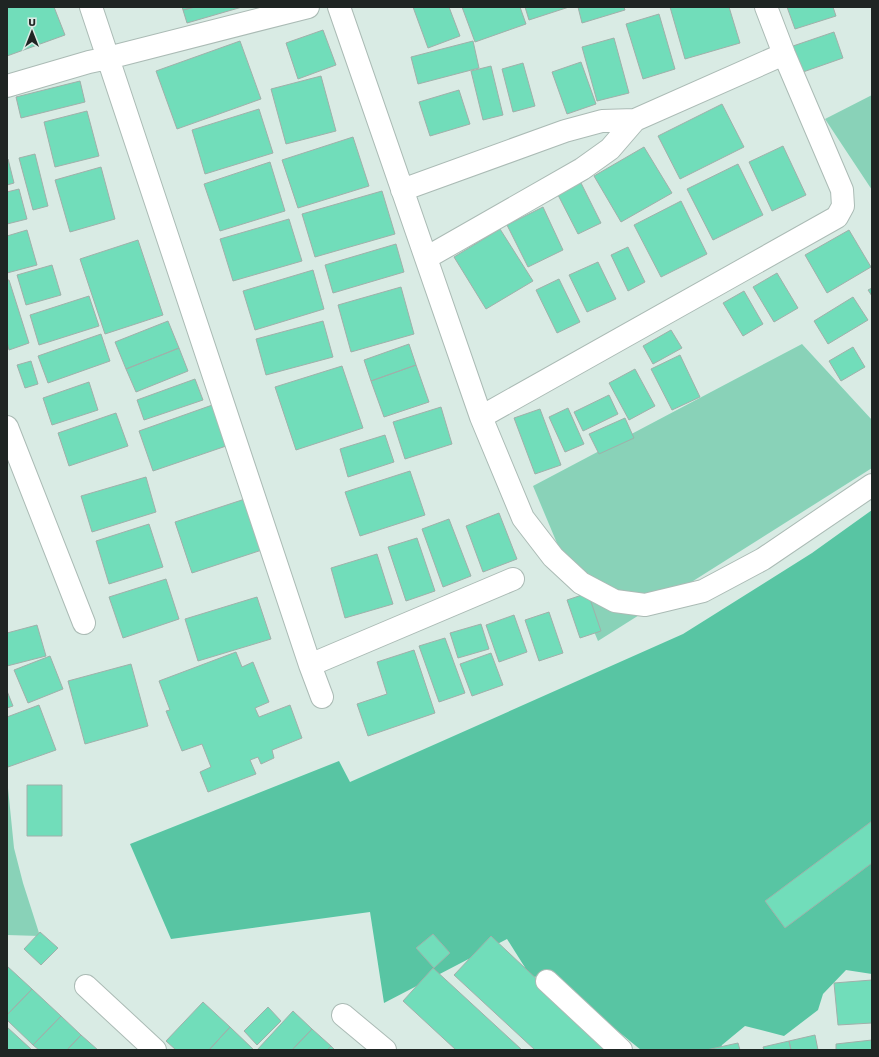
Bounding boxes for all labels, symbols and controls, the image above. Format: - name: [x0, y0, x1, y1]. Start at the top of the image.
- north arrow: [12, 12, 52, 52]
- text: U: [28, 14, 36, 30]

